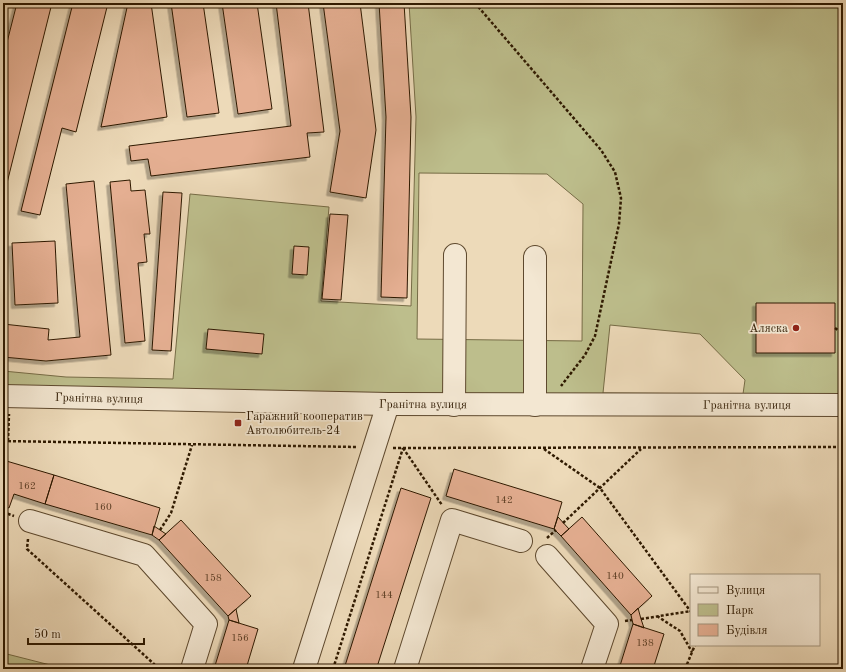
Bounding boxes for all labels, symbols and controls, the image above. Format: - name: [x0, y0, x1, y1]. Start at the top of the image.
- place label: Аляска: [749, 323, 788, 335]
- marker: Аляска: [791, 323, 801, 333]
- street label: Гранітна вулиця: [55, 392, 143, 406]
- street label: Гранітна вулиця: [379, 398, 467, 411]
- street label: Гранітна вулиця: [703, 399, 791, 412]
- place label: Гаражний кооператив Автолюбитель-24: [246, 411, 363, 437]
- marker: Гаражний кооператив Автолюбитель-24: [233, 418, 243, 428]
- house number: 162: [18, 481, 36, 491]
- house number: 142: [495, 495, 513, 505]
- house number: 160: [94, 502, 112, 512]
- house number: 140: [606, 571, 624, 581]
- house number: 158: [204, 573, 222, 583]
- legend: [690, 574, 820, 646]
- text: Вулиця: [726, 585, 765, 597]
- house number: 144: [375, 590, 393, 600]
- text: Парк: [726, 605, 754, 617]
- scale bar: [28, 620, 144, 646]
- text: Будівля: [726, 624, 768, 637]
- text: 50 m: [34, 628, 61, 641]
- house number: 156: [231, 633, 249, 643]
- house number: 138: [636, 638, 654, 648]

